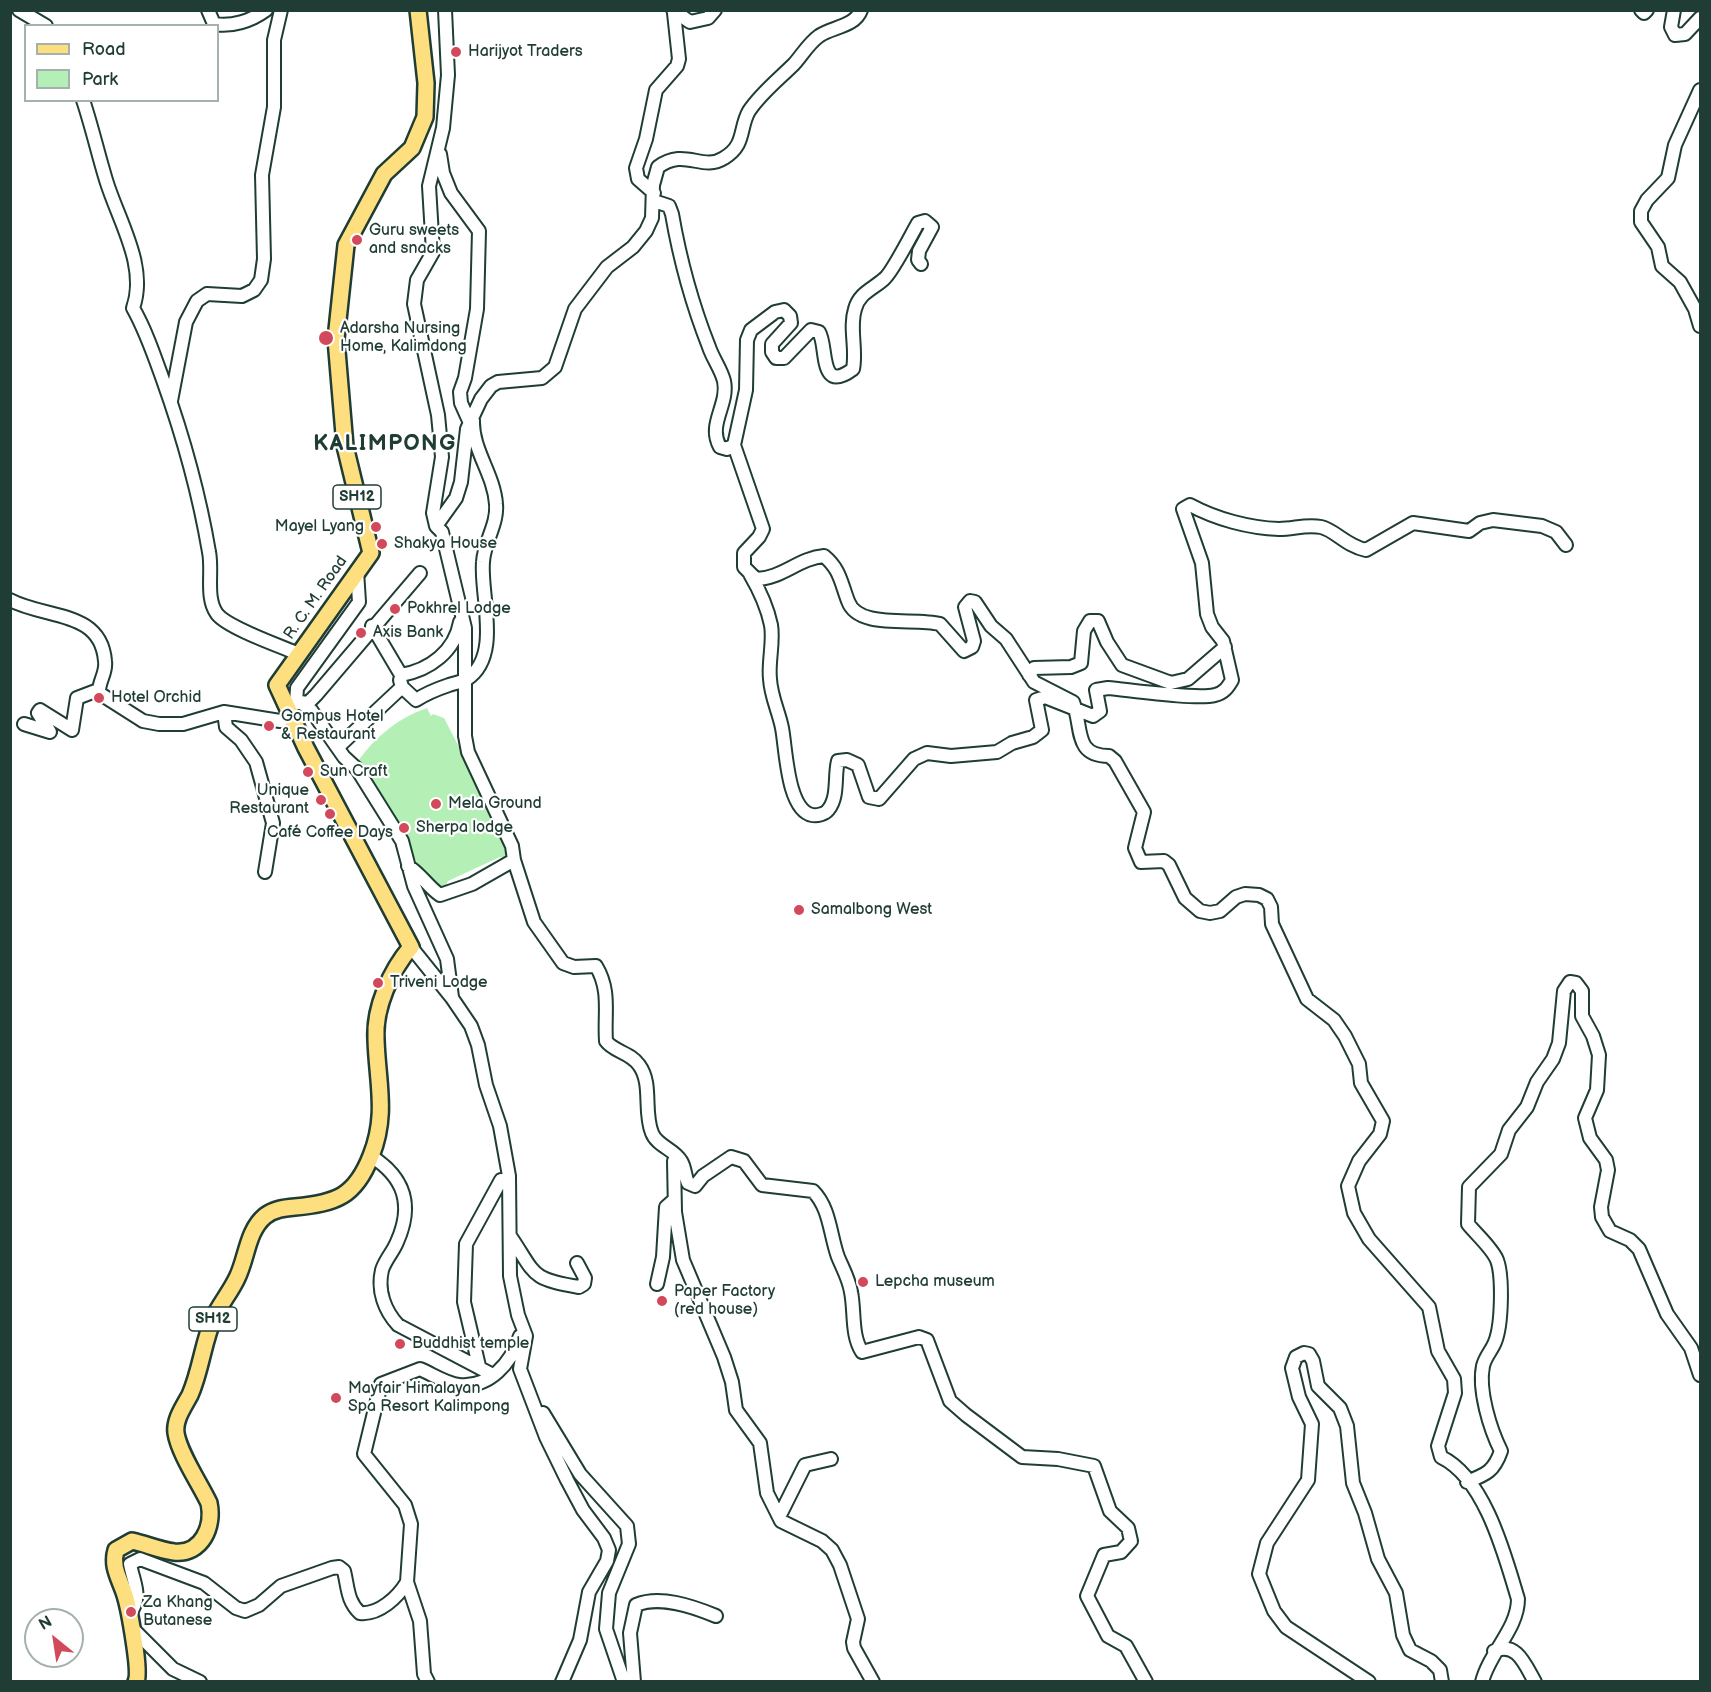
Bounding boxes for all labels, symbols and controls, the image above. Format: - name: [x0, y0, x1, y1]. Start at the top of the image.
- legend: [24, 24, 219, 102]
- text: Road: [82, 39, 126, 60]
- place label: Harijyot Traders: [468, 42, 583, 62]
- marker: Harijyot Traders: [449, 45, 463, 59]
- text: Park: [82, 69, 118, 90]
- place label: Guru sweets and snacks: [369, 221, 459, 259]
- marker: Guru sweets and snacks: [350, 233, 364, 247]
- place label: Adarsha Nursing Home, Kalimdong: [340, 319, 467, 357]
- marker: Adarsha Nursing Home, Kalimdong: [317, 329, 335, 347]
- district label: KALIMPONG: [313, 431, 457, 457]
- road number: SH12: [333, 485, 381, 509]
- place label: Mayel Lyang: [275, 517, 364, 537]
- marker: Mayel Lyang: [369, 520, 383, 534]
- place label: Shakya House: [394, 534, 497, 554]
- marker: Shakya House: [375, 537, 389, 551]
- street label: R. C. M. Road: [280, 553, 352, 643]
- place label: Pokhrel Lodge: [407, 599, 511, 619]
- marker: Pokhrel Lodge: [388, 602, 402, 616]
- place label: Axis Bank: [373, 623, 443, 643]
- marker: Axis Bank: [354, 626, 368, 640]
- place label: Hotel Orchid: [111, 688, 201, 708]
- marker: Hotel Orchid: [92, 691, 106, 705]
- place label: Gompus Hotel & Restaurant: [281, 707, 384, 745]
- marker: Gompus Hotel & Restaurant: [262, 719, 276, 733]
- place label: Sun Craft: [320, 762, 388, 782]
- marker: Sun Craft: [301, 765, 315, 779]
- place label: Unique Restaurant: [229, 781, 309, 819]
- marker: Unique Restaurant: [314, 793, 328, 807]
- place label: Mela Ground: [448, 794, 542, 814]
- marker: Mela Ground: [429, 797, 443, 811]
- marker: Café Coffee Days: [323, 807, 337, 821]
- place label: Sherpa lodge: [416, 818, 513, 838]
- marker: Sherpa lodge: [397, 821, 411, 835]
- place label: Café Coffee Days: [267, 823, 393, 843]
- place label: Samalbong West: [811, 900, 932, 920]
- marker: Samalbong West: [792, 903, 806, 917]
- place label: Triveni Lodge: [390, 973, 488, 993]
- marker: Triveni Lodge: [371, 976, 385, 990]
- place label: Lepcha museum: [875, 1272, 995, 1292]
- marker: Lepcha museum: [856, 1275, 870, 1289]
- place label: Paper Factory (red house): [674, 1282, 775, 1320]
- marker: Paper Factory (red house): [655, 1294, 669, 1308]
- road number: SH12: [189, 1307, 237, 1331]
- place label: Buddhist temple: [412, 1334, 529, 1354]
- marker: Buddhist temple: [393, 1337, 407, 1351]
- place label: Mayfair Himalayan Spa Resort Kalimpong: [348, 1379, 510, 1417]
- marker: Mayfair Himalayan Spa Resort Kalimpong: [329, 1391, 343, 1405]
- place label: Za Khang Butanese: [143, 1593, 213, 1631]
- marker: Za Khang Butanese: [124, 1605, 138, 1619]
- north arrow: [24, 1608, 84, 1668]
- text: N: [36, 1612, 56, 1635]

